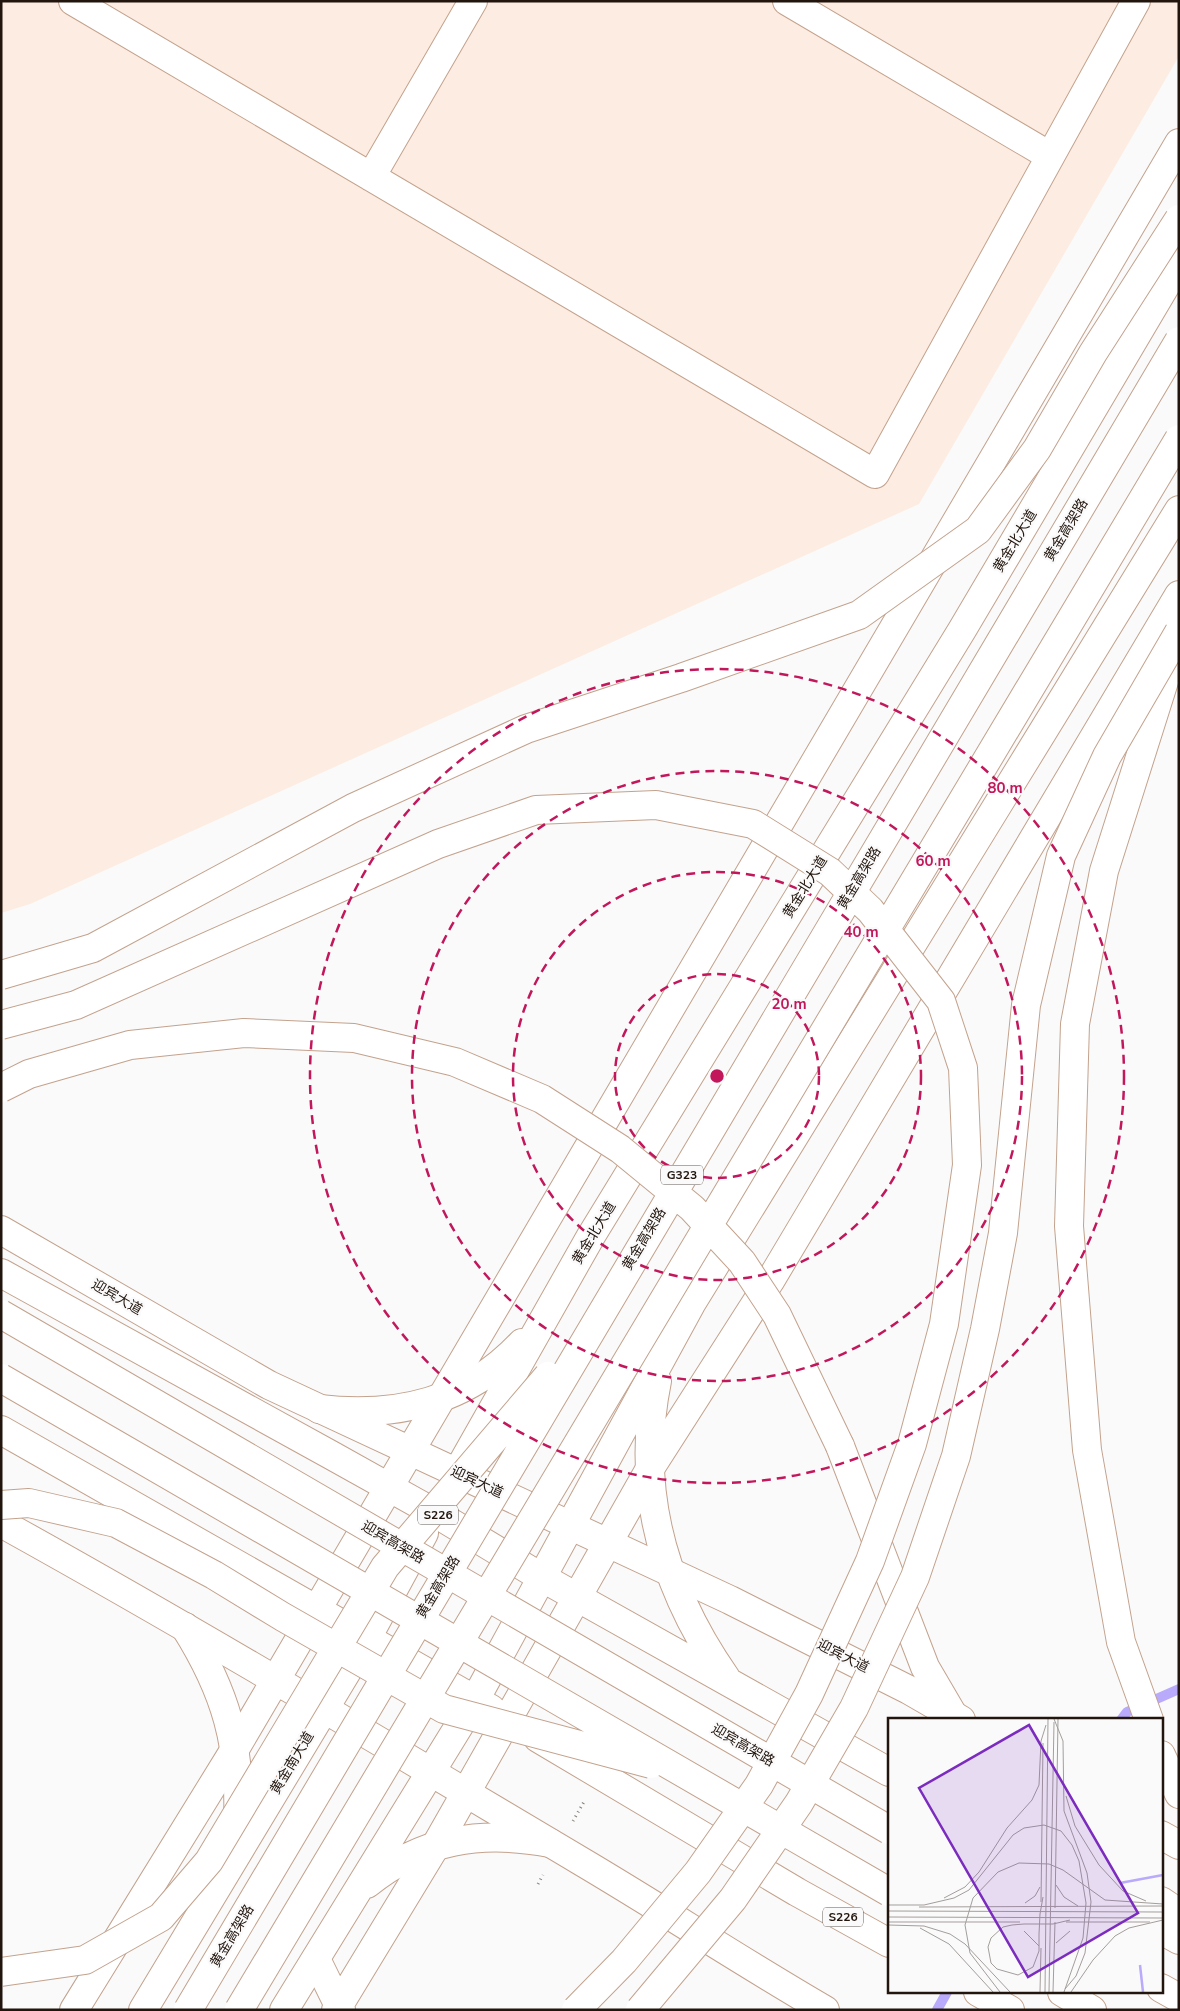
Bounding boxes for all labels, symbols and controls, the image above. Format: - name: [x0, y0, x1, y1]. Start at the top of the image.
- street label: 黄金高架路: [1040, 495, 1092, 565]
- street label: 黄金北大道: [989, 506, 1041, 576]
- text: 80 m: [987, 778, 1023, 798]
- street label: 黄金高架路: [833, 843, 885, 913]
- text: 60 m: [915, 851, 951, 871]
- street label: 黄金北大道: [778, 852, 832, 922]
- text: 40 m: [843, 922, 879, 942]
- text: 20 m: [771, 994, 807, 1014]
- centre of rings: [708, 1067, 726, 1085]
- road number: G323: [661, 1166, 703, 1184]
- street label: 黄金北大道: [568, 1198, 620, 1268]
- street label: 黄金高架路: [618, 1204, 670, 1274]
- street label: 迎宾大道: [88, 1275, 146, 1319]
- street label: 迎宾大道: [448, 1462, 506, 1502]
- road number: S226: [418, 1506, 458, 1524]
- street label: 迎宾高架路: [358, 1516, 428, 1568]
- street label: 黄金高架路: [412, 1552, 464, 1622]
- street label: 迎宾大道: [814, 1635, 872, 1677]
- inset map: [888, 1718, 1162, 1994]
- street label: 迎宾高架路: [708, 1719, 778, 1771]
- street label: 黄金南大道: [266, 1728, 318, 1798]
- street label: 黄金高架路: [206, 1901, 258, 1971]
- road number: S226: [823, 1908, 863, 1926]

